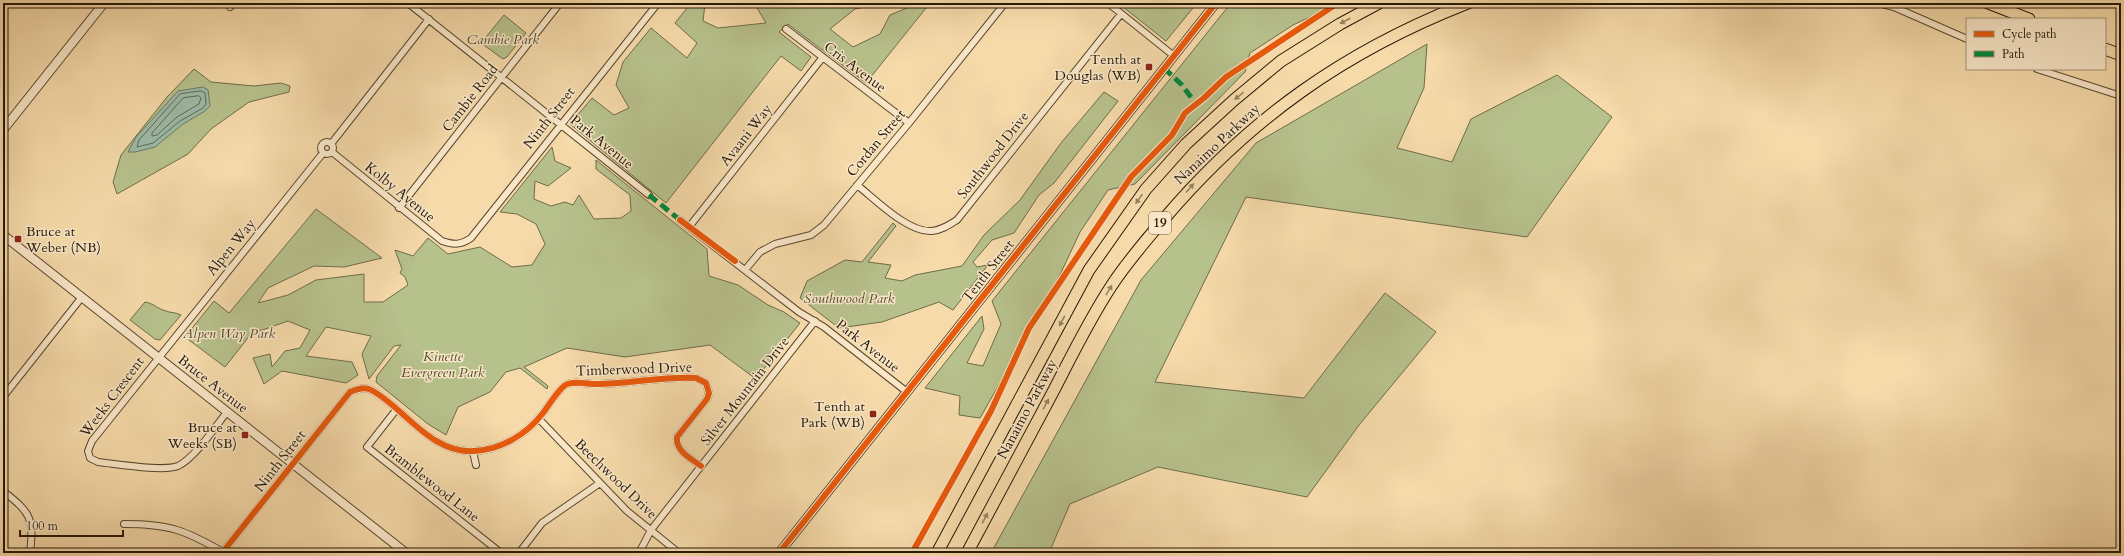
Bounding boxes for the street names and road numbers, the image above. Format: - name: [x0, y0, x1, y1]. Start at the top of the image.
- street label: Cris Avenue: [820, 37, 890, 97]
- street label: Cambie Road: [438, 60, 503, 136]
- street label: Ninth Street: [519, 83, 579, 153]
- street label: Nanaimo Parkway: [1170, 99, 1264, 189]
- street label: Avaani Way: [716, 100, 777, 170]
- street label: Cordan Street: [842, 105, 910, 181]
- street label: Southwood Drive: [953, 107, 1033, 203]
- street label: Park Avenue: [566, 111, 638, 173]
- street label: Kolby Avenue: [361, 158, 439, 226]
- road number: 19: [1149, 212, 1171, 234]
- street label: Alpen Way: [202, 214, 260, 279]
- street label: Tenth Street: [958, 235, 1019, 306]
- street label: Park Avenue: [832, 315, 904, 377]
- street label: Silver Mountain Drive: [697, 333, 793, 449]
- street label: Bruce Avenue: [174, 351, 252, 417]
- street label: Weeks Crescent: [75, 352, 149, 442]
- street label: Nanaimo Parkway: [993, 355, 1062, 462]
- street label: Timberwood Drive: [575, 357, 693, 381]
- street label: Ninth Street: [250, 426, 310, 496]
- street label: Beechwood Drive: [571, 435, 661, 523]
- street label: Bramblewood Lane: [380, 440, 484, 526]

